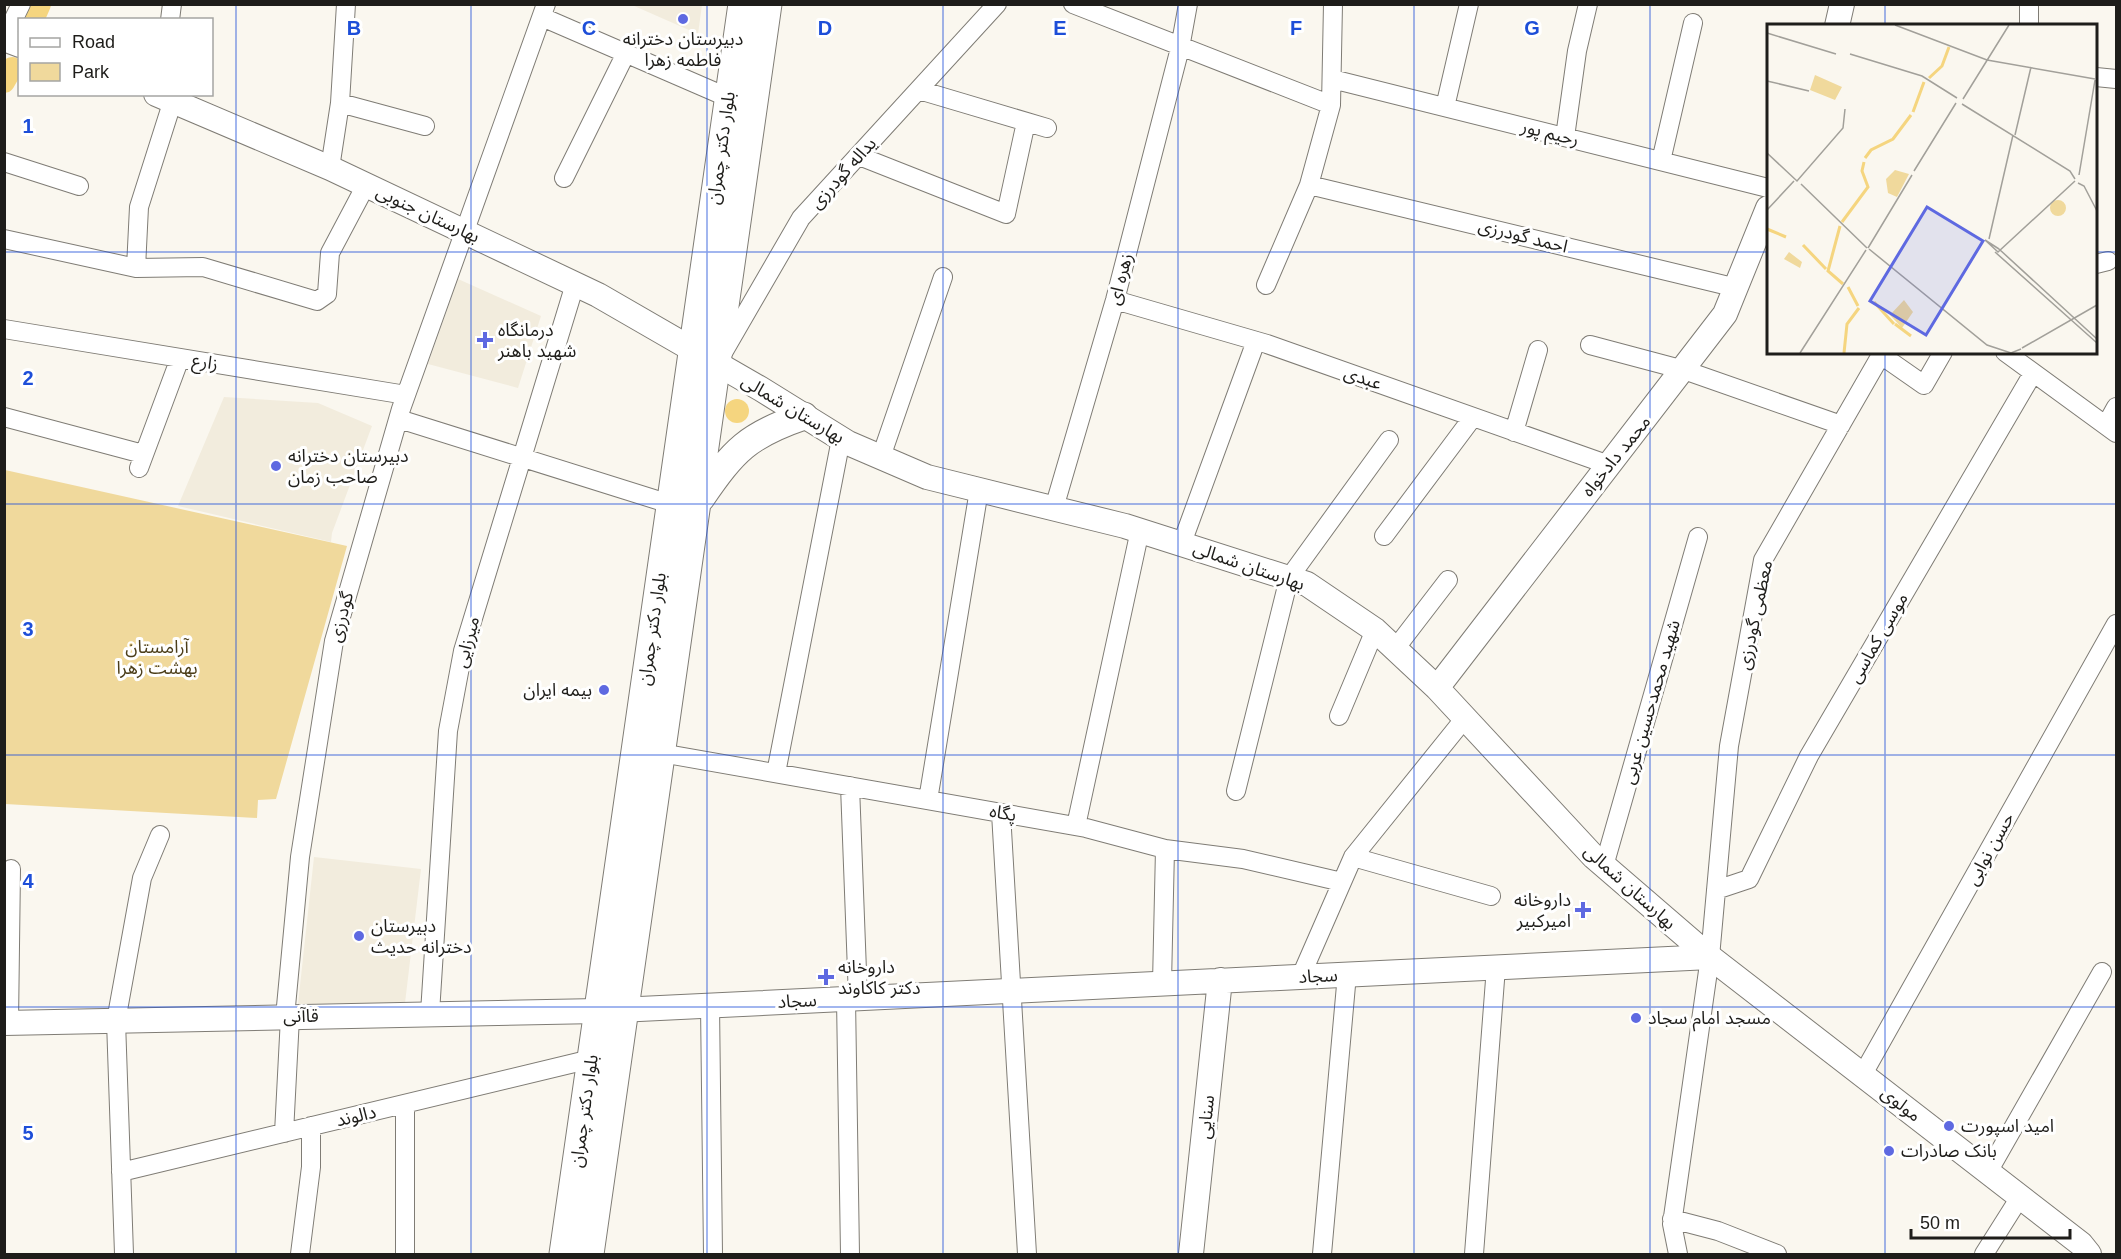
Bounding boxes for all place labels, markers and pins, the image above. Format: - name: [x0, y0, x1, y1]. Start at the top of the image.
- marker: دبیرستان دخترانه فاطمه زهرا: [676, 12, 690, 26]
- place label: دبیرستان دخترانه فاطمه زهرا: [623, 29, 743, 71]
- place label: درمانگاه شهید باهنر: [497, 320, 576, 362]
- marker: درمانگاه شهید باهنر: [476, 331, 494, 349]
- place label: دبیرستان دخترانه صاحب زمان: [288, 446, 409, 488]
- marker: دبیرستان دخترانه صاحب زمان: [269, 459, 283, 473]
- place label: بیمه ایران: [523, 680, 592, 701]
- marker: بیمه ایران: [597, 683, 611, 697]
- place label: داروخانه امیرکبیر: [1514, 890, 1571, 932]
- marker: داروخانه امیرکبیر: [1576, 903, 1590, 917]
- place label: دبیرستان دخترانه حدیث: [371, 916, 472, 958]
- marker: دبیرستان دخترانه حدیث: [352, 929, 366, 943]
- place label: داروخانه دکتر کاکاوند: [838, 957, 921, 999]
- marker: داروخانه دکتر کاکاوند: [819, 970, 833, 984]
- place label: مسجد امام سجاد: [1648, 1008, 1771, 1032]
- marker: مسجد امام سجاد: [1629, 1011, 1643, 1025]
- place label: امید اسپورت: [1961, 1116, 2054, 1137]
- marker: امید اسپورت: [1942, 1119, 1956, 1133]
- place label: بانک صادرات: [1901, 1141, 1997, 1162]
- marker: بانک صادرات: [1882, 1144, 1896, 1158]

